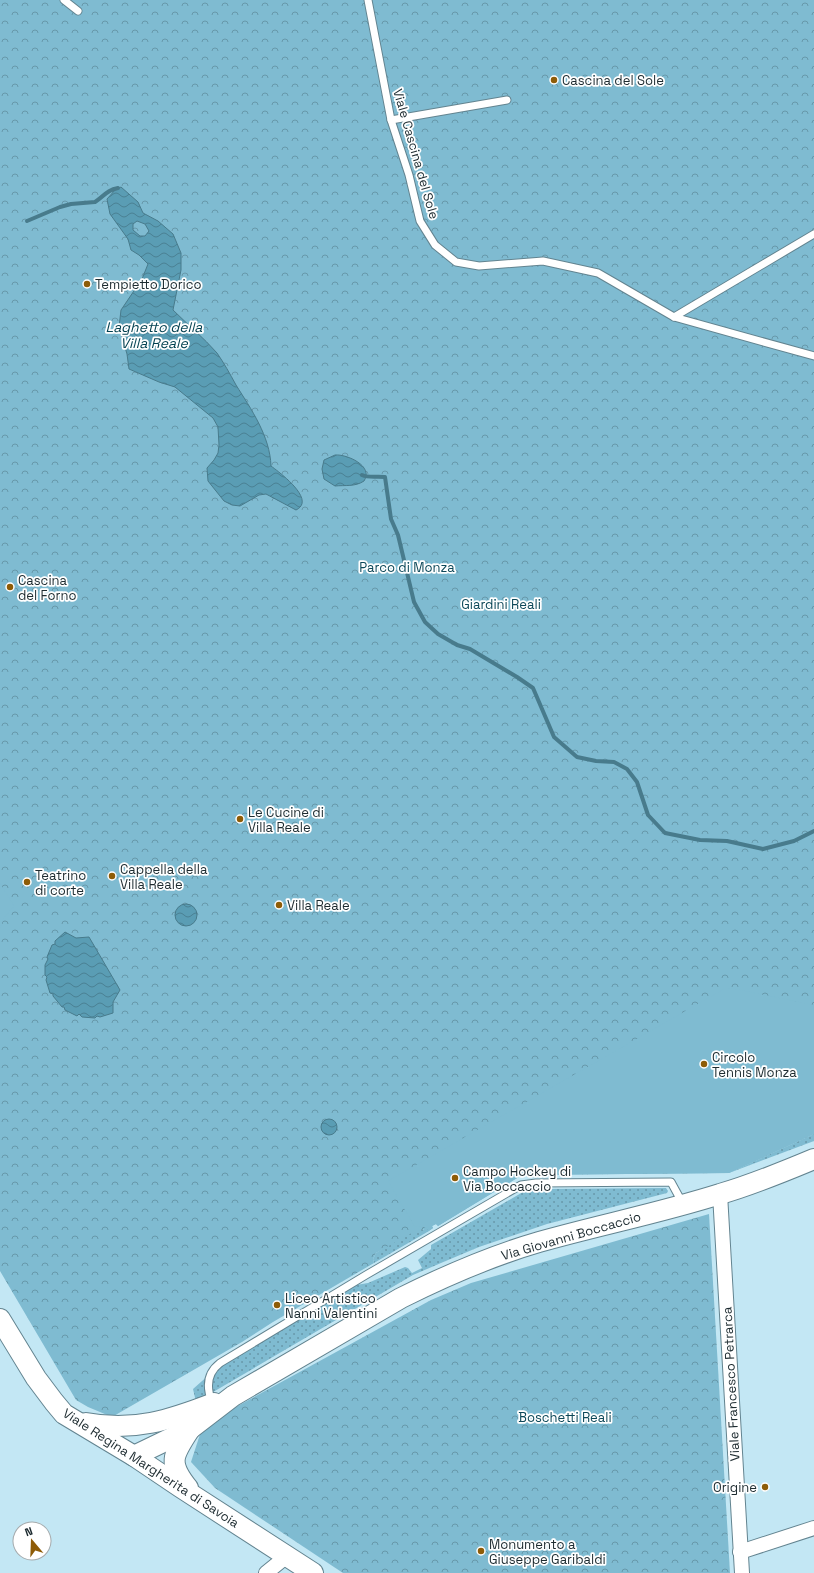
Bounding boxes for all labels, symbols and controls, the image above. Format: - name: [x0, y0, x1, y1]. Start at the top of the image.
- place label: Cascina del Sole: [562, 72, 664, 89]
- marker: Cascina del Sole: [549, 75, 559, 85]
- street label: Viale Cascina del Sole: [389, 87, 443, 221]
- place label: Tempietto Dorico: [95, 276, 202, 293]
- marker: Tempietto Dorico: [82, 279, 92, 289]
- water label: Laghetto della Villa Reale: [106, 318, 203, 352]
- park label: Parco di Monza: [359, 559, 455, 576]
- place label: Cascina del Forno: [18, 572, 76, 604]
- marker: Cascina del Forno: [5, 582, 15, 592]
- park label: Giardini Reali: [461, 596, 541, 613]
- place label: Le Cucine di Villa Reale: [248, 804, 324, 836]
- marker: Le Cucine di Villa Reale: [235, 814, 245, 824]
- place label: Cappella della Villa Reale: [120, 861, 208, 893]
- place label: Teatrino di corte: [35, 867, 86, 899]
- marker: Cappella della Villa Reale: [107, 871, 117, 881]
- marker: Teatrino di corte: [22, 877, 32, 887]
- place label: Villa Reale: [287, 897, 350, 914]
- marker: Villa Reale: [274, 900, 284, 910]
- place label: Circolo Tennis Monza: [712, 1049, 797, 1081]
- marker: Circolo Tennis Monza: [699, 1059, 709, 1069]
- place label: Campo Hockey di Via Boccaccio: [463, 1163, 571, 1195]
- marker: Campo Hockey di Via Boccaccio: [450, 1173, 460, 1183]
- street label: Via Giovanni Boccaccio: [499, 1208, 643, 1264]
- place label: Liceo Artistico Nanni Valentini: [285, 1290, 377, 1322]
- marker: Liceo Artistico Nanni Valentini: [272, 1300, 282, 1310]
- street label: Viale Francesco Petrarca: [718, 1306, 744, 1462]
- street label: Viale Regina Margherita di Savoia: [60, 1405, 243, 1532]
- park label: Boschetti Reali: [518, 1409, 612, 1426]
- place label: Origine: [713, 1479, 757, 1496]
- marker: Origine: [760, 1482, 770, 1492]
- north arrow: [12, 1521, 52, 1561]
- text: N: [23, 1524, 35, 1539]
- place label: Monumento a Giuseppe Garibaldi: [489, 1536, 606, 1568]
- marker: Monumento a Giuseppe Garibaldi: [476, 1546, 486, 1556]

